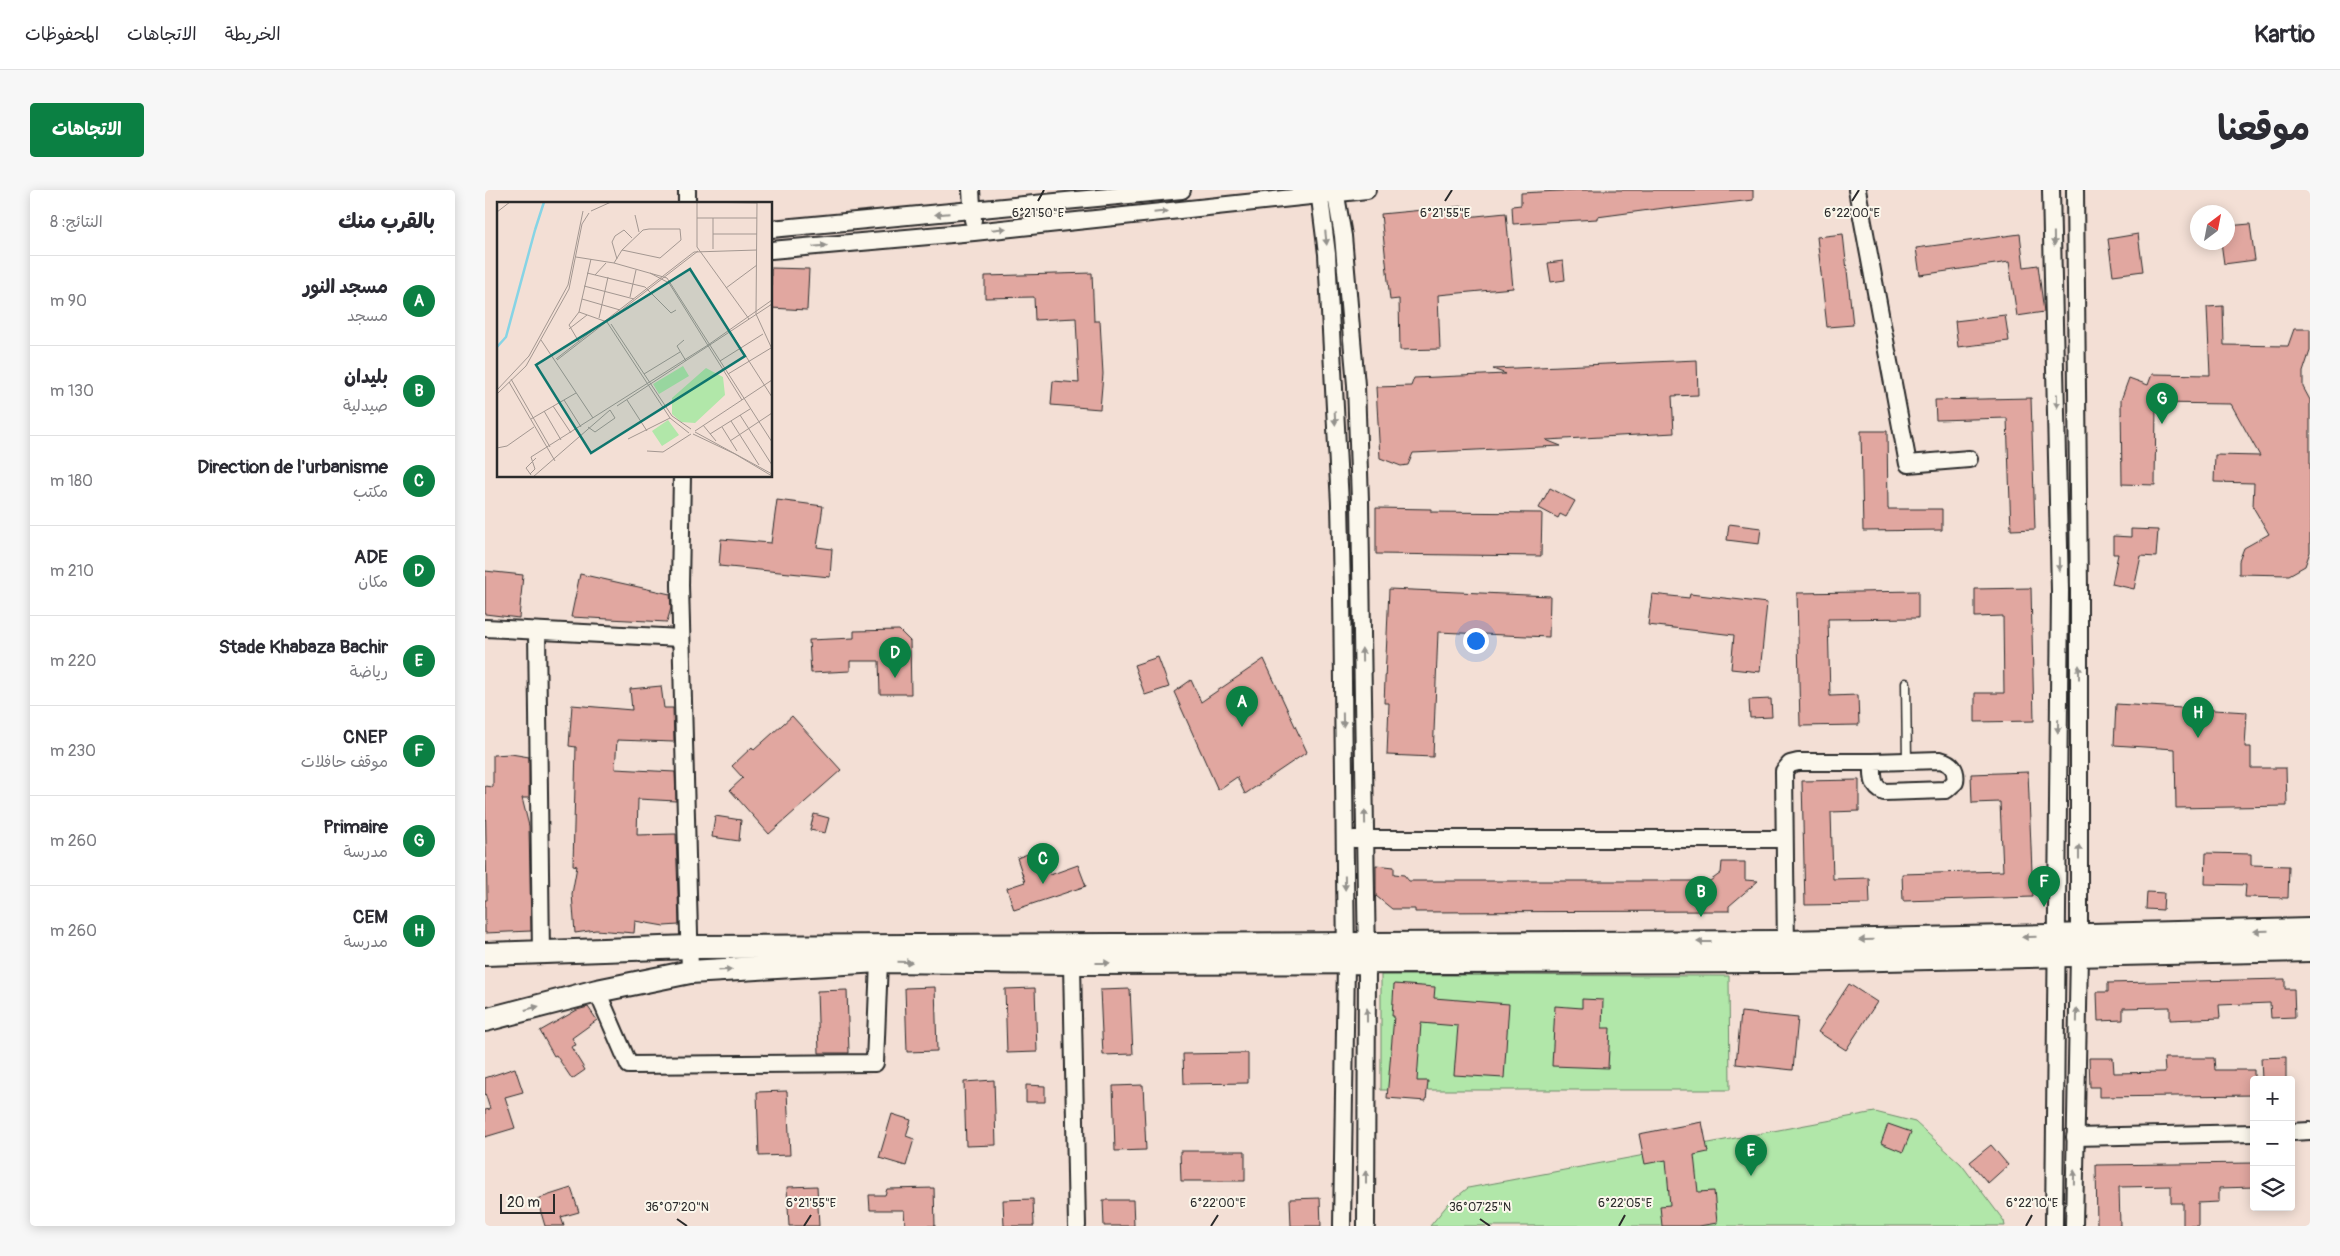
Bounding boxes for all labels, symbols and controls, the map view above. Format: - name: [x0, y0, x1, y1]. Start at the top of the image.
- text: Kartio: [2254, 20, 2315, 49]
- text: المحفوظات: [25, 23, 99, 46]
- text: الاتجاهات: [127, 23, 197, 46]
- text: الخريطة: [225, 23, 281, 46]
- button: الاتجاهات: [30, 103, 144, 157]
- text: موقعنا: [2217, 107, 2310, 151]
- inset map: [497, 202, 773, 478]
- north arrow: [2190, 205, 2235, 250]
- text: 6°21'50"E: [1012, 206, 1064, 221]
- text: 6°21'55"E: [1420, 206, 1470, 221]
- text: 6°22'00"E: [1824, 206, 1880, 221]
- text: بالقرب منك: [338, 208, 435, 235]
- one-way arrow: [1153, 208, 1169, 216]
- one-way arrow: [934, 210, 950, 218]
- text: النتائج: 8: [50, 212, 103, 232]
- one-way arrow: [991, 225, 1007, 233]
- one-way arrow: [1322, 231, 1330, 247]
- one-way arrow: [2050, 231, 2058, 247]
- one-way arrow: [812, 241, 828, 249]
- text: مسجد النور: [303, 275, 388, 299]
- text: 90 m: [50, 291, 87, 311]
- text: A: [414, 291, 424, 311]
- text: مسجد: [347, 306, 388, 326]
- text: بليدان: [344, 365, 388, 389]
- text: 130 m: [50, 381, 94, 401]
- text: B: [414, 381, 424, 401]
- pin: G: [2146, 383, 2178, 424]
- one-way arrow: [2053, 393, 2061, 409]
- text: صيدلية: [343, 396, 388, 416]
- one-way arrow: [1332, 410, 1340, 426]
- text: Direction de l'urbanisme: [197, 455, 388, 479]
- text: 180 m: [50, 471, 93, 491]
- text: C: [414, 471, 424, 491]
- text: مكتب: [353, 482, 388, 502]
- text: ADE: [354, 545, 388, 569]
- one-way arrow: [2056, 556, 2064, 572]
- text: 210 m: [50, 561, 94, 581]
- text: D: [414, 561, 424, 581]
- text: مكان: [358, 572, 388, 592]
- your location: [1463, 628, 1489, 654]
- text: Stade Khabaza Bachir: [219, 635, 388, 659]
- pin: D: [879, 637, 911, 678]
- one-way arrow: [1358, 647, 1366, 663]
- text: 220 m: [50, 651, 97, 671]
- text: E: [415, 651, 423, 671]
- text: رياضة: [350, 662, 388, 682]
- one-way arrow: [2075, 664, 2083, 680]
- pin: A: [1226, 686, 1258, 727]
- pin: H: [2182, 697, 2214, 738]
- one-way arrow: [1339, 713, 1347, 729]
- one-way arrow: [2054, 718, 2062, 734]
- text: CNEP: [343, 725, 388, 749]
- text: 230 m: [50, 741, 96, 761]
- text: F: [414, 741, 424, 761]
- text: موقف حافلات: [301, 752, 388, 772]
- one-way arrow: [1360, 809, 1368, 825]
- text: Primaire: [323, 815, 388, 839]
- text: 260 m: [50, 831, 97, 851]
- text: G: [414, 831, 424, 851]
- text: مدرسة: [343, 842, 388, 862]
- pin: C: [1027, 843, 1059, 884]
- one-way arrow: [2075, 844, 2083, 860]
- pin: F: [2028, 866, 2060, 907]
- one-way arrow: [1341, 875, 1349, 891]
- pin: B: [1685, 876, 1717, 917]
- text: CEM: [353, 905, 388, 929]
- text: 260 m: [50, 921, 97, 941]
- text: H: [414, 921, 424, 941]
- one-way arrow: [2253, 928, 2269, 936]
- text: مدرسة: [343, 932, 388, 952]
- one-way arrow: [2021, 933, 2037, 941]
- one-way arrow: [1858, 936, 1874, 944]
- one-way arrow: [1696, 938, 1712, 946]
- one-way arrow: [897, 958, 913, 966]
- one-way arrow: [1095, 959, 1111, 967]
- one-way arrow: [718, 965, 734, 973]
- one-way arrow: [525, 1004, 540, 1012]
- one-way arrow: [1363, 1007, 1371, 1023]
- one-way arrow: [2074, 1007, 2082, 1023]
- map controls: [2250, 1076, 2295, 1211]
- button: +: [2250, 1076, 2295, 1121]
- button: −: [2250, 1121, 2295, 1166]
- pin: E: [1735, 1135, 1767, 1176]
- button: layers: [2250, 1166, 2295, 1211]
- one-way arrow: [1362, 1169, 1370, 1185]
- one-way arrow: [2071, 1169, 2079, 1185]
- scale bar: [500, 1191, 555, 1214]
- text: 20 m: [507, 1194, 540, 1211]
- text: 6°21'55"E: [786, 1196, 836, 1211]
- text: 6°22'00"E: [1190, 1196, 1246, 1211]
- text: 6°22'05"E: [1598, 1196, 1652, 1211]
- text: 6°22'10"E: [2006, 1196, 2058, 1211]
- text: 36°07'20"N: [645, 1200, 709, 1215]
- text: 36°07'25"N: [1449, 1200, 1511, 1215]

